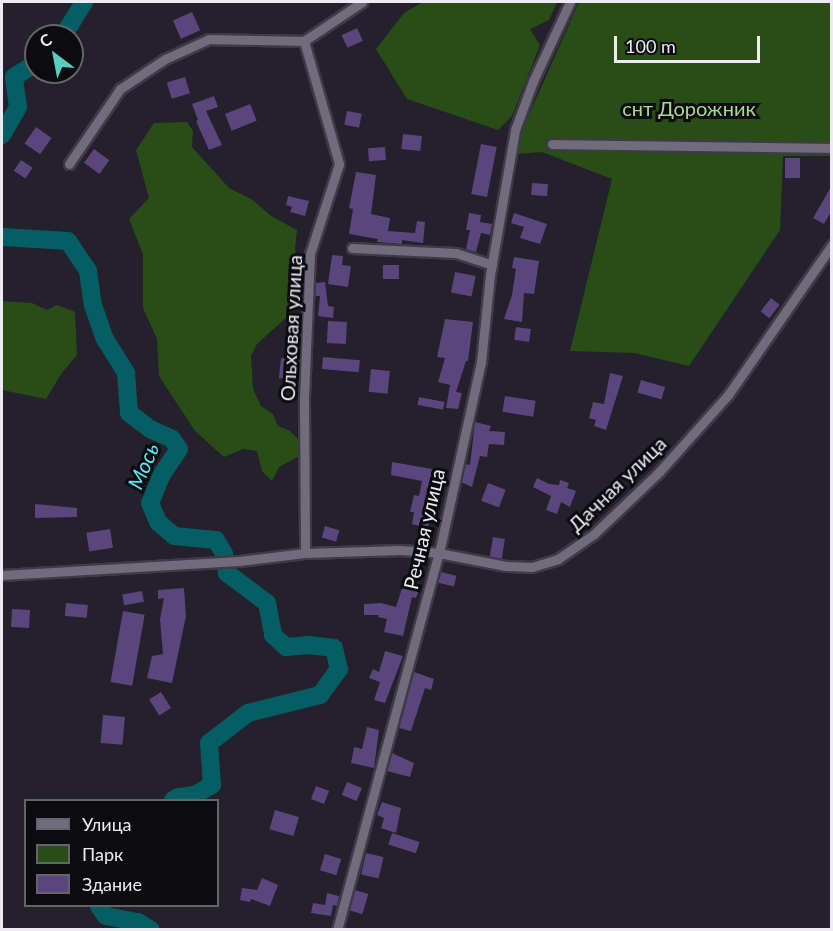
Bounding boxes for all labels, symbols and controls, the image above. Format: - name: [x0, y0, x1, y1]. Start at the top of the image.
- north arrow: [24, 24, 84, 84]
- scale bar: [617, 24, 762, 62]
- text: С: [36, 29, 55, 51]
- text: 100 m: [625, 35, 676, 57]
- park label: снт Дорожник: [622, 96, 756, 120]
- street label: Ольховая улица: [275, 254, 307, 402]
- street label: Дачная улица: [563, 431, 671, 537]
- water label: Мось: [122, 439, 164, 493]
- street label: Речная улица: [398, 466, 450, 592]
- legend: [24, 799, 219, 907]
- text: Улица: [82, 813, 132, 835]
- text: Парк: [82, 843, 123, 865]
- text: Здание: [82, 873, 142, 895]

